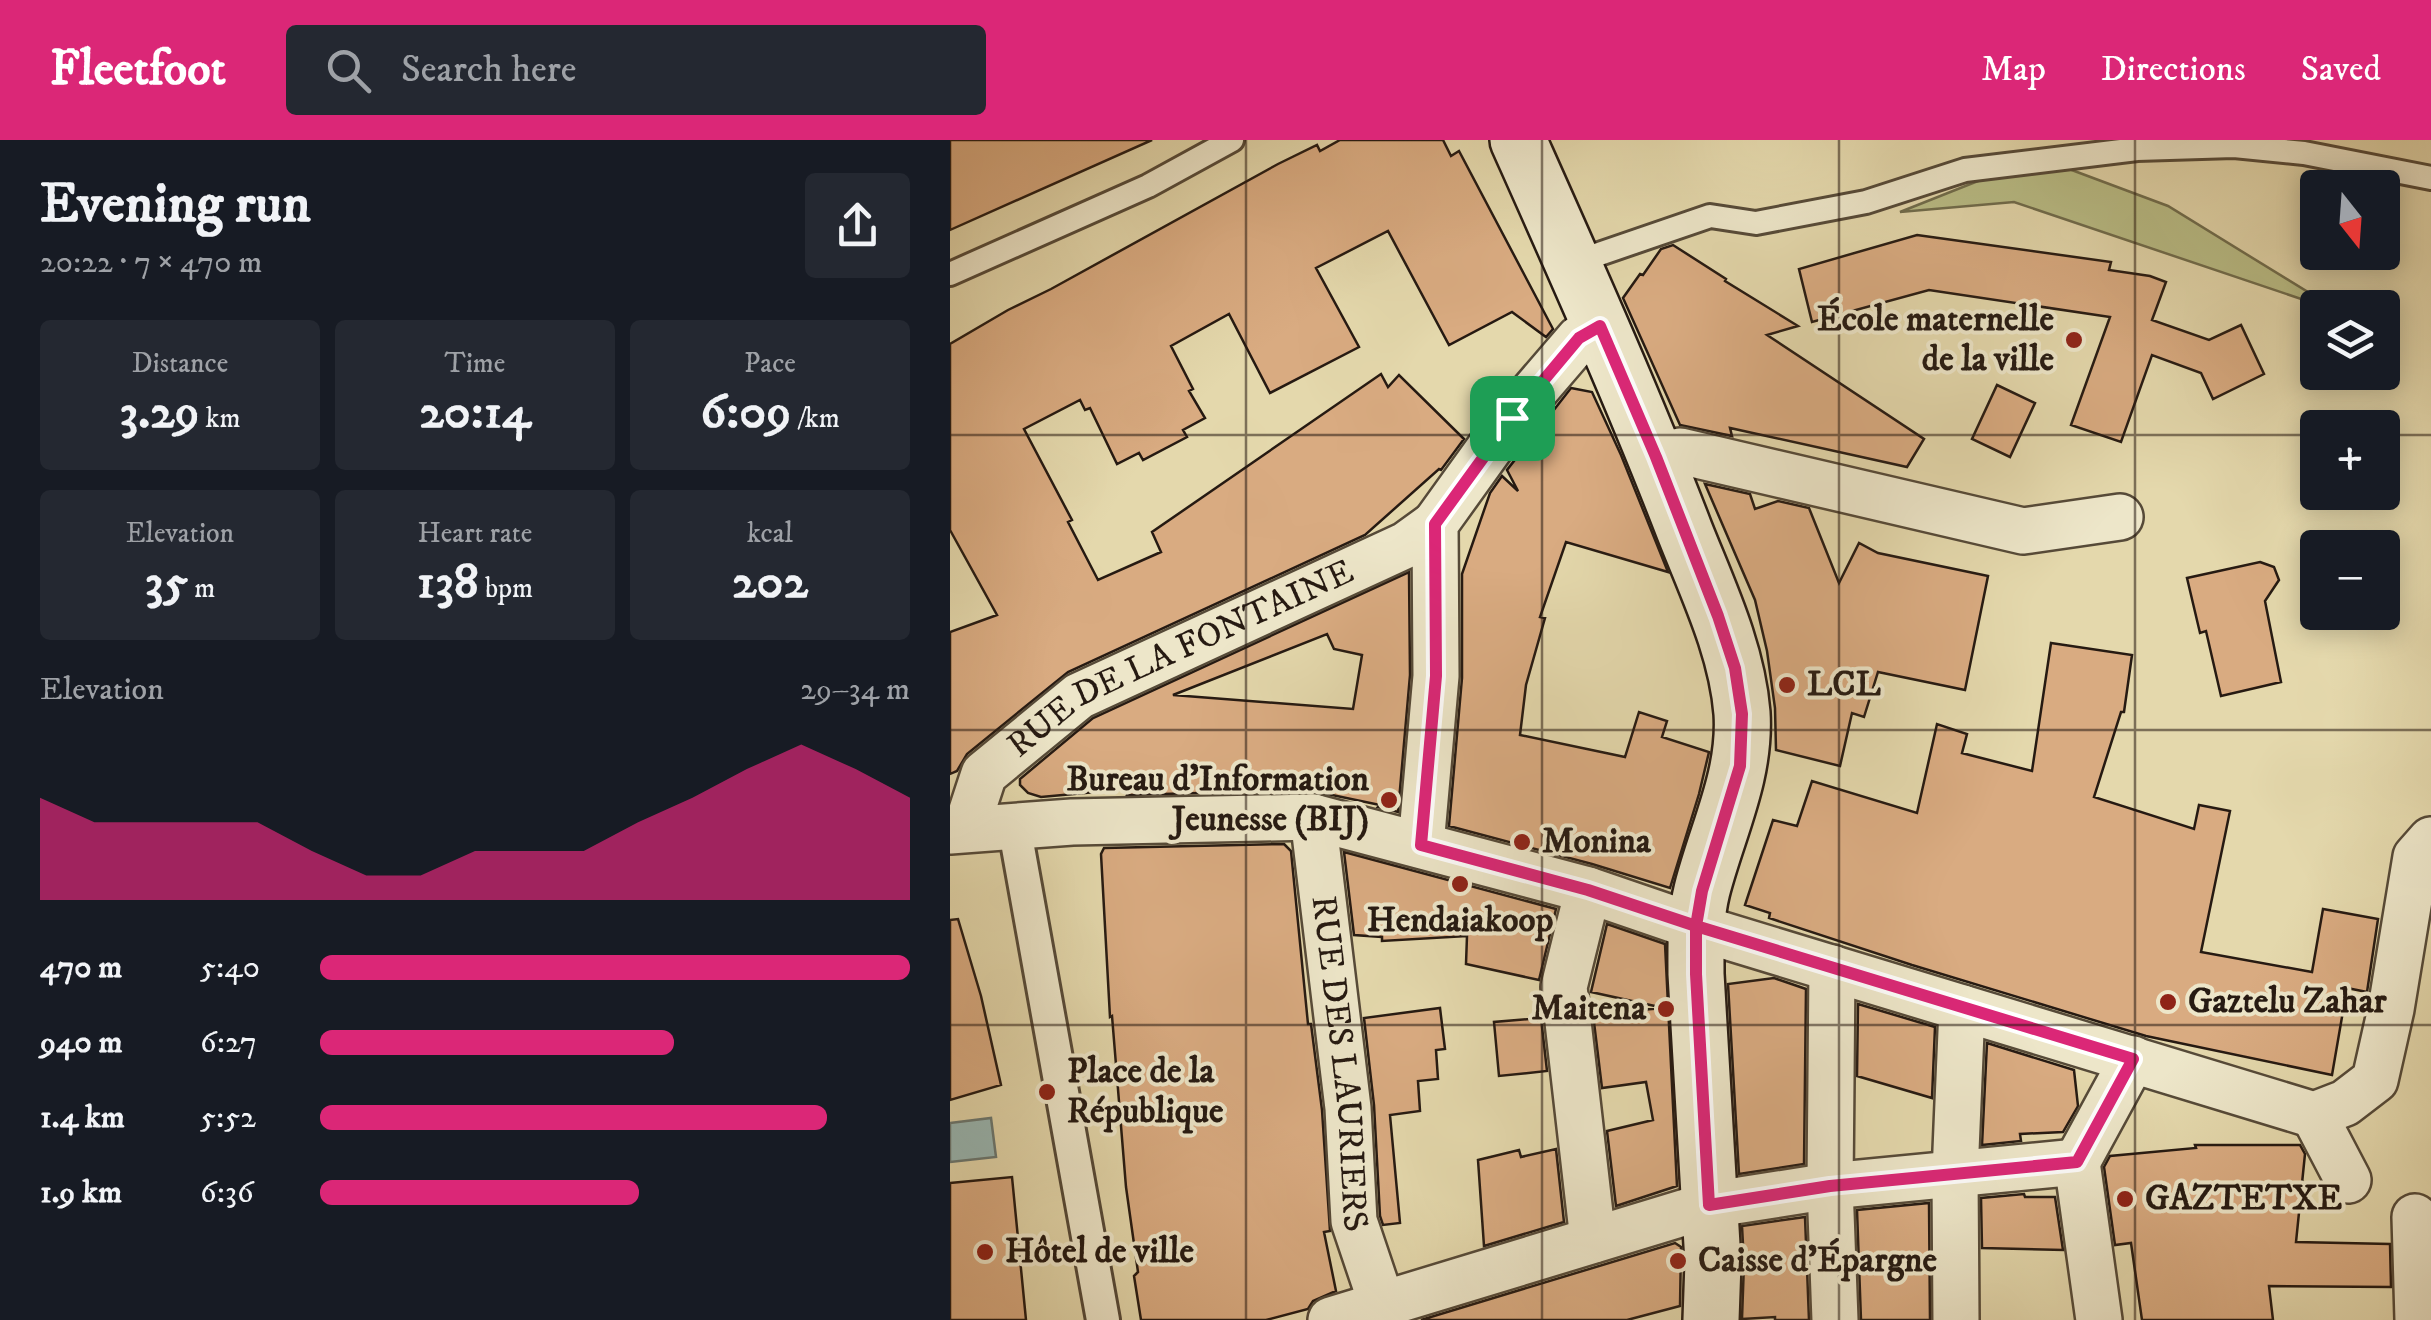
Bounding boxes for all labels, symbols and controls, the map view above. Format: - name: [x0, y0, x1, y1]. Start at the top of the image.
- search box: [286, 25, 986, 115]
- text: Fleetfoot: [50, 40, 226, 100]
- icon: search: [321, 43, 376, 98]
- text: Search here: [401, 46, 577, 94]
- text: Map: [1981, 48, 2046, 92]
- text: Directions: [2101, 48, 2246, 92]
- text: Saved: [2301, 48, 2381, 92]
- north arrow: [2300, 170, 2400, 270]
- map controls: [2300, 170, 2400, 630]
- text: Evening run: [40, 171, 311, 240]
- button: share: [805, 173, 910, 278]
- text: 20:22 · 7 × 470 m: [40, 243, 262, 283]
- button: layers: [2300, 290, 2400, 390]
- place label: École maternelle de la ville: [1817, 296, 2055, 382]
- marker: École maternelle de la ville: [2063, 329, 2085, 351]
- text: Distance: [132, 346, 228, 381]
- text: Time: [445, 346, 505, 381]
- text: Pace: [744, 346, 796, 381]
- pin: [1470, 376, 1555, 461]
- text: 3.29: [120, 381, 200, 444]
- text: 20:14: [419, 381, 531, 444]
- text: 6:09: [700, 381, 791, 444]
- icon: arrive: [1485, 391, 1540, 446]
- text: km: [200, 401, 240, 436]
- text: /km: [791, 401, 840, 436]
- button: +: [2300, 410, 2400, 510]
- text: Elevation: [126, 516, 234, 551]
- text: Heart rate: [418, 516, 532, 551]
- text: kcal: [747, 516, 793, 551]
- button: −: [2300, 530, 2400, 630]
- street label: RUE DE LA FONTAINE: [999, 550, 1361, 767]
- text: 35: [145, 551, 188, 614]
- text: 138: [417, 551, 479, 614]
- text: 202: [732, 551, 808, 614]
- text: m: [188, 571, 215, 606]
- text: bpm: [479, 571, 533, 606]
- place label: LCL: [1807, 663, 1882, 707]
- text: Elevation: [40, 670, 164, 710]
- text: 29–34 m: [800, 670, 910, 710]
- marker: LCL: [1776, 674, 1798, 696]
- place label: Bureau d'Information Jeunesse (BIJ): [1066, 758, 1370, 842]
- marker: Bureau d'Information Jeunesse (BIJ): [1378, 789, 1400, 811]
- place label: Monina: [1542, 820, 1652, 864]
- marker: Monina: [1511, 831, 1533, 853]
- marker: Hendaiakoop: [1449, 873, 1471, 895]
- street label: RUE DES LAURIERS: [1301, 893, 1378, 1238]
- place label: Hendaiakoop: [1367, 899, 1554, 943]
- text: 470 m: [40, 948, 122, 988]
- text: 5:40: [200, 948, 260, 988]
- place label: Gaztelu Zahar: [2188, 980, 2388, 1024]
- place label: Maitena: [1531, 987, 1647, 1031]
- marker: Gaztelu Zahar: [2157, 991, 2179, 1013]
- marker: Maitena: [1655, 998, 1677, 1020]
- text: 940 m: [40, 1023, 123, 1063]
- text: 6:27: [200, 1023, 257, 1063]
- place label: Place de la République: [1067, 1050, 1224, 1134]
- marker: Place de la République: [1036, 1081, 1058, 1103]
- text: 1.4 km: [40, 1098, 125, 1138]
- text: 5:52: [200, 1098, 256, 1138]
- text: 1.9 km: [40, 1173, 122, 1213]
- text: 6:36: [200, 1173, 254, 1213]
- place label: GAZTETXE: [2145, 1177, 2342, 1221]
- marker: GAZTETXE: [2114, 1188, 2136, 1210]
- place label: Hôtel de ville: [1005, 1230, 1194, 1274]
- place label: Caisse d'Épargne: [1698, 1237, 1937, 1283]
- marker: Hôtel de ville: [974, 1241, 996, 1263]
- marker: Caisse d'Épargne: [1667, 1250, 1689, 1272]

